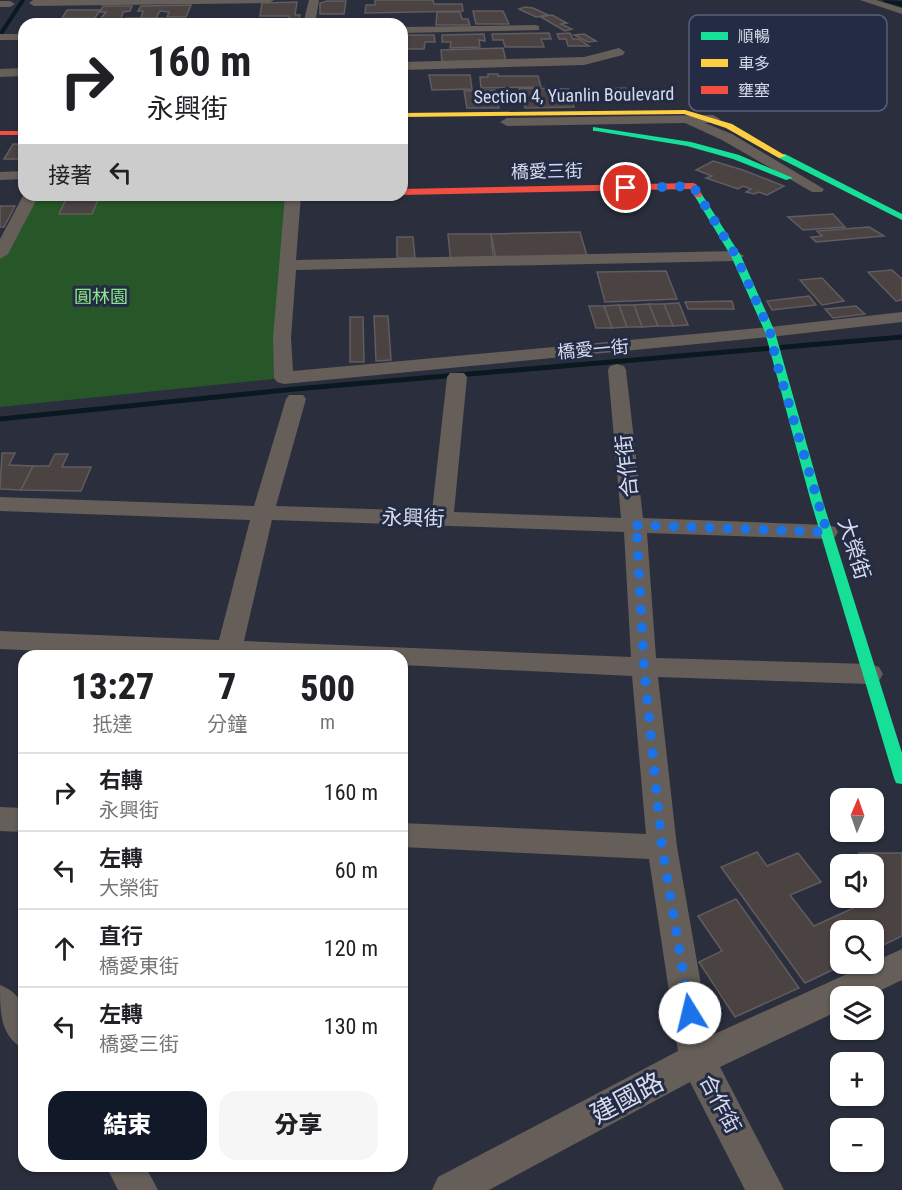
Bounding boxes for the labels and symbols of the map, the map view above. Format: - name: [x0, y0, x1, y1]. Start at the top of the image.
- legend: [689, 15, 887, 111]
- text: 順暢: [738, 27, 770, 46]
- text: 車多: [738, 54, 770, 73]
- text: 壅塞: [738, 81, 770, 100]
- street label: Section 4, Yuanlin Boulevard: [473, 83, 675, 107]
- street label: 橋愛三街: [511, 160, 583, 182]
- pin: [600, 162, 651, 213]
- park label: 圓林園: [74, 286, 128, 307]
- street label: 橋愛一街: [556, 335, 630, 363]
- street label: 合作街: [612, 433, 642, 499]
- street label: 永興街: [381, 505, 445, 531]
- street label: 大榮街: [833, 515, 875, 583]
- north arrow: [830, 788, 884, 842]
- position arrow: [658, 981, 722, 1045]
- street label: 建國路: [586, 1066, 668, 1130]
- street label: 合作街: [695, 1071, 745, 1137]

